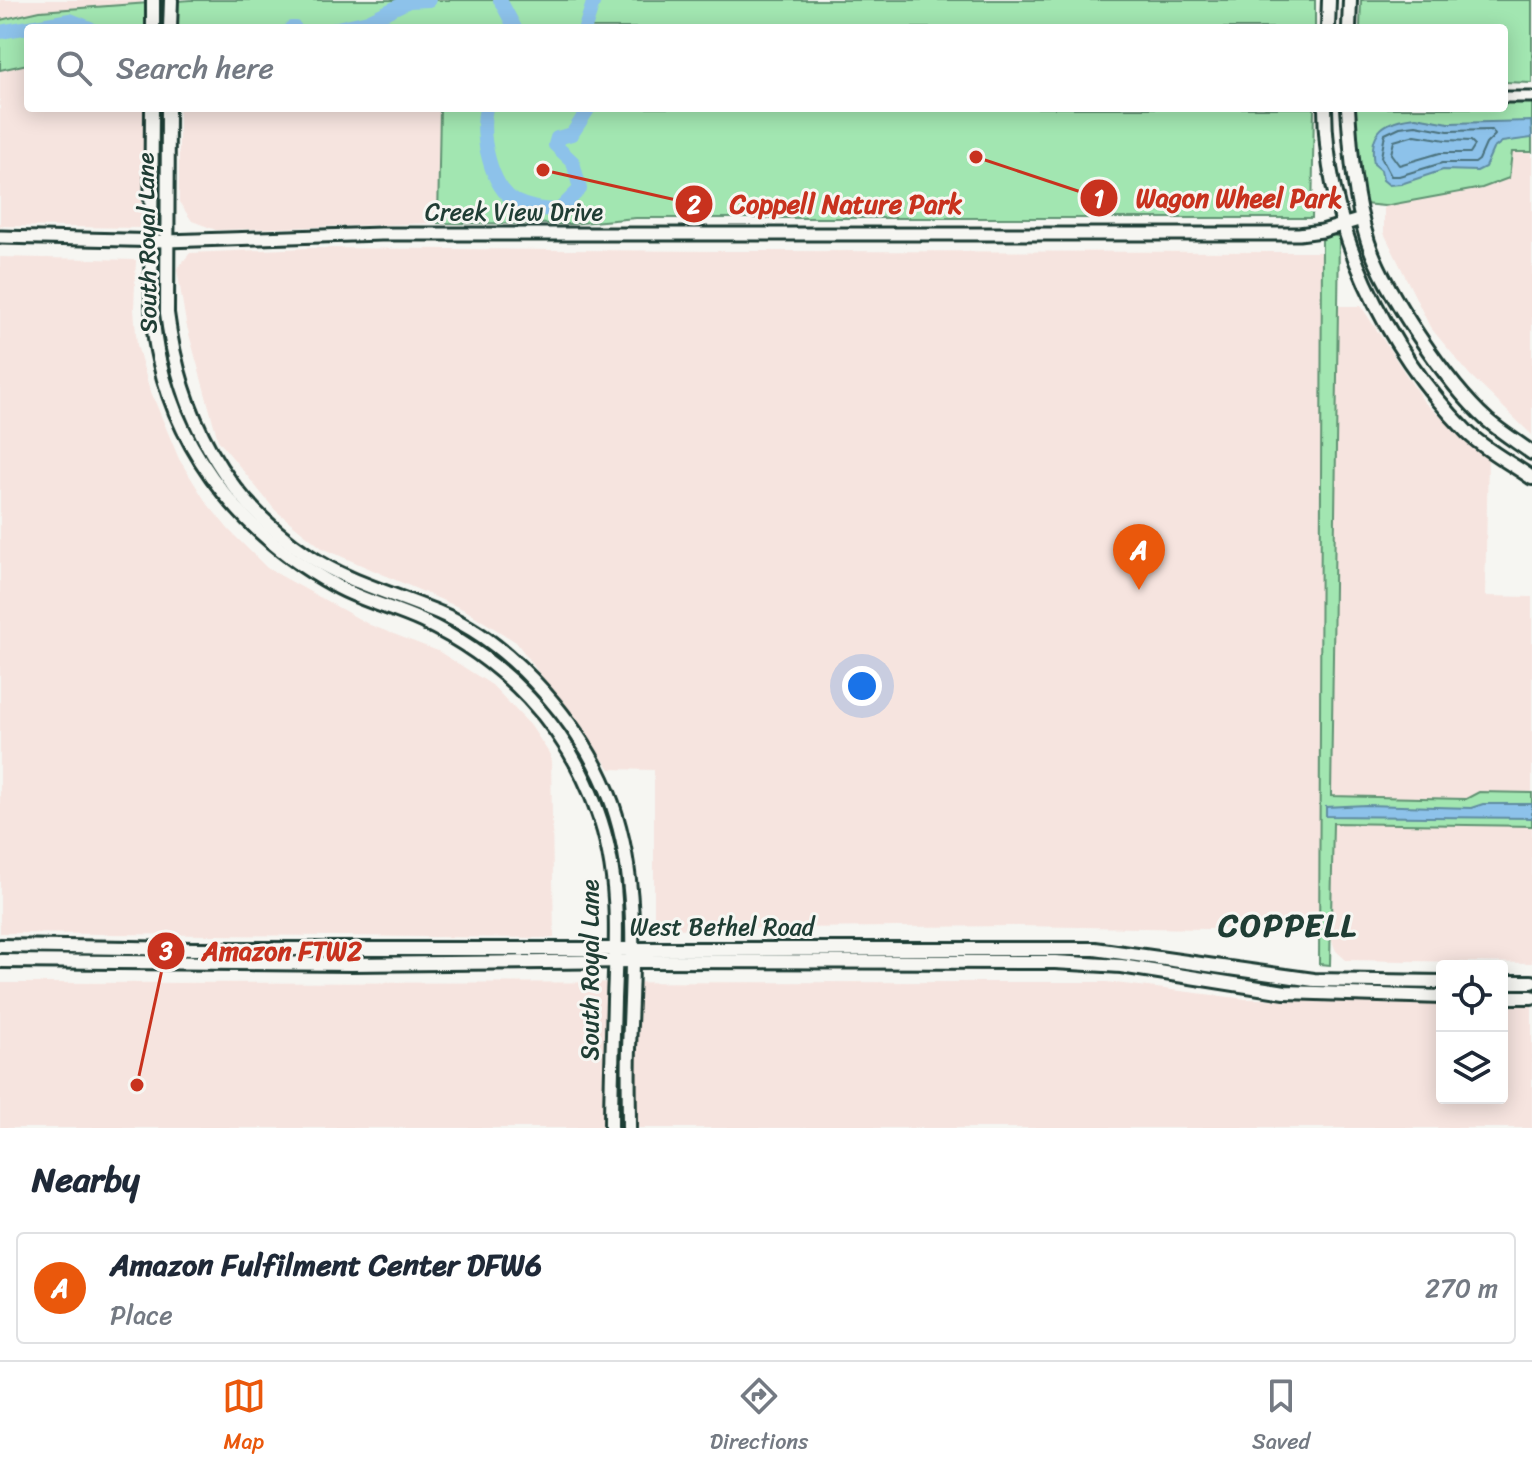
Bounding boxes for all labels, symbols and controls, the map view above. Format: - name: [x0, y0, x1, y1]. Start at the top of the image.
- search box: [24, 24, 1508, 112]
- text: Search here: [116, 41, 274, 95]
- icon: search: [52, 46, 96, 90]
- street label: South Royal Lane: [124, 152, 170, 334]
- callout: Wagon Wheel Park: [1079, 173, 1359, 223]
- text: Wagon Wheel Park: [1136, 175, 1343, 221]
- text: 1: [1094, 178, 1104, 220]
- callout: Coppell Nature Park: [674, 179, 978, 229]
- text: Coppell Nature Park: [729, 181, 962, 227]
- text: 2: [686, 184, 701, 226]
- street label: Creek View Drive: [425, 191, 603, 233]
- pin: A: [1113, 524, 1165, 590]
- your location: [842, 666, 882, 706]
- street label: South Royal Lane: [569, 879, 611, 1060]
- district label: COPPELL: [1217, 897, 1358, 954]
- street label: West Bethel Road: [630, 906, 816, 948]
- callout: Amazon FTW2: [146, 926, 378, 976]
- text: Amazon FTW2: [201, 928, 362, 974]
- text: 3: [158, 930, 173, 972]
- map controls: [1436, 960, 1508, 1104]
- button: locate: [1436, 960, 1508, 1032]
- button: layers: [1436, 1032, 1508, 1104]
- text: Nearby: [32, 1150, 140, 1210]
- text: Amazon Fulfilment Center DFW6: [110, 1238, 542, 1292]
- text: A: [51, 1265, 69, 1311]
- text: 270 m: [1425, 1265, 1498, 1311]
- text: Place: [110, 1292, 173, 1338]
- tab: Map: [222, 1374, 266, 1461]
- tab: Directions: [710, 1374, 808, 1461]
- tab: Saved: [1252, 1374, 1310, 1461]

